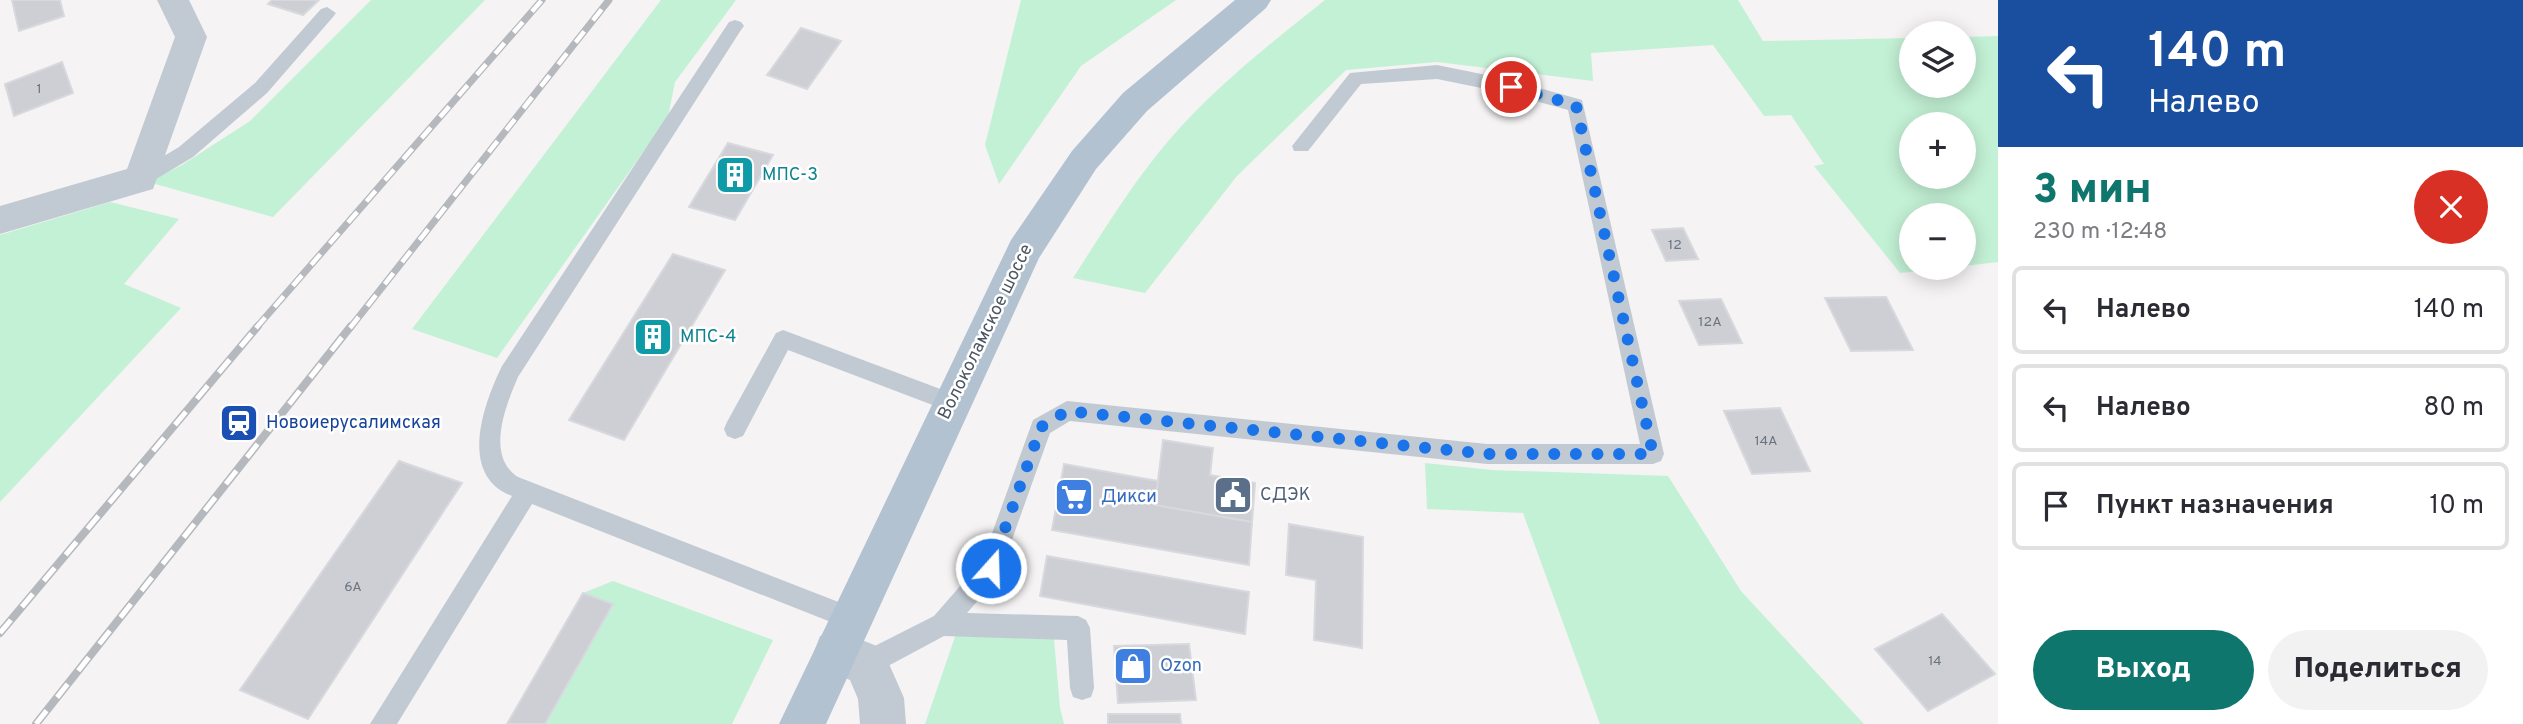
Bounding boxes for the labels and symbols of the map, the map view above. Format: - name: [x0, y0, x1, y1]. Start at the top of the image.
- pin: [1481, 57, 1541, 117]
- house number: 1: [36, 81, 42, 98]
- building icon: МПС-3: [714, 154, 756, 196]
- place label: МПС-3: [762, 164, 818, 187]
- house number: 12: [1668, 237, 1682, 254]
- street label: Волоколамское шоссе: [933, 240, 1039, 424]
- house number: 12А: [1698, 314, 1722, 331]
- building icon: МПС-4: [632, 316, 674, 358]
- place label: МПС-4: [680, 326, 737, 349]
- station icon: Новоиерусалимская: [218, 402, 260, 444]
- place label: Новоиерусалимская: [266, 412, 441, 435]
- house number: 14А: [1755, 433, 1777, 450]
- public building icon: СДЭК: [1212, 474, 1254, 516]
- supermarket icon: Дикси: [1053, 476, 1095, 518]
- place label: СДЭК: [1260, 484, 1311, 507]
- place label: Дикси: [1101, 486, 1157, 509]
- position arrow: [954, 531, 1028, 605]
- house number: 6А: [344, 579, 362, 596]
- shop icon: Ozon: [1112, 645, 1154, 687]
- house number: 14: [1928, 653, 1942, 670]
- place label: Ozon: [1160, 655, 1202, 678]

